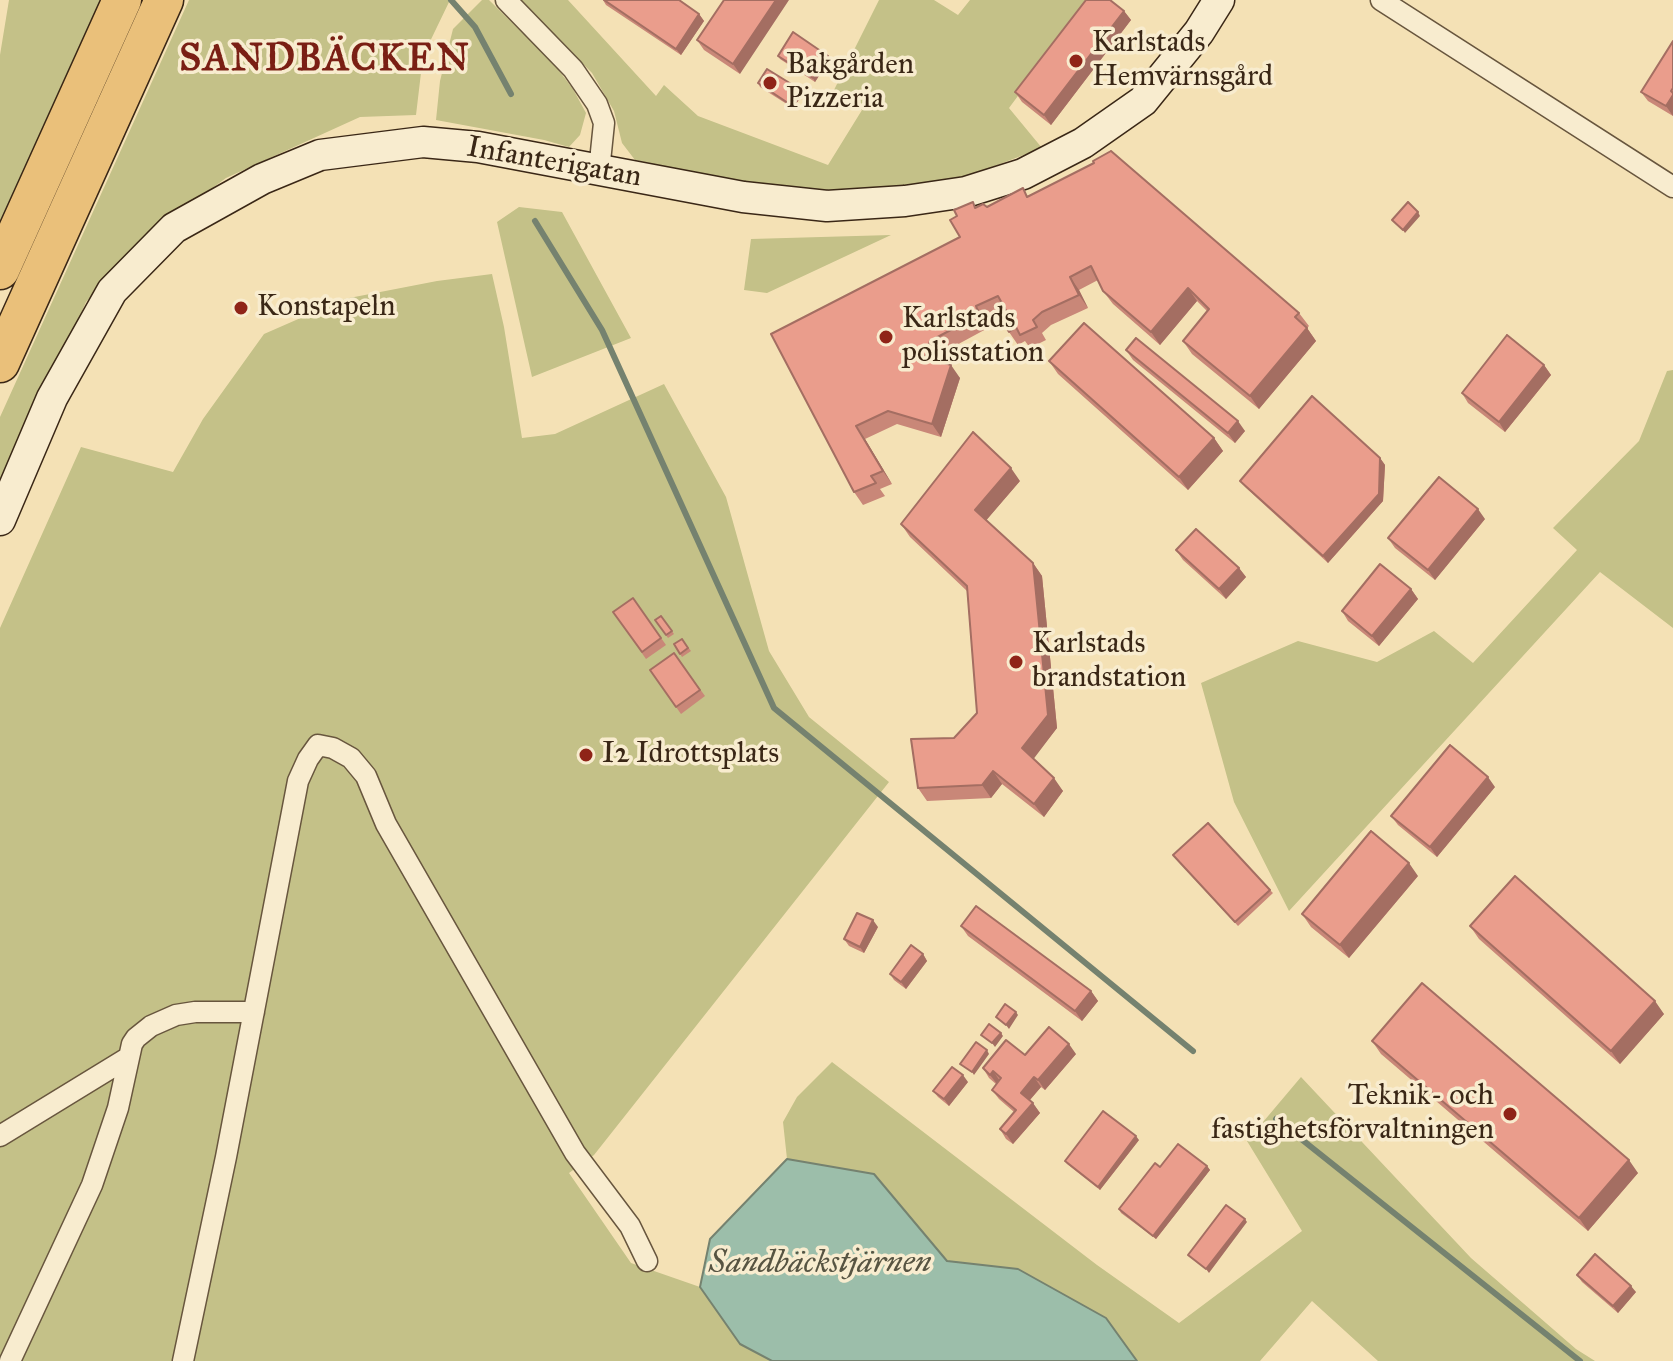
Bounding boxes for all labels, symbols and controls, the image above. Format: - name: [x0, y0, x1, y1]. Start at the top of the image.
- place label: Karlstads Hemvärnsgård: [1092, 26, 1273, 96]
- district label: SANDBÄCKEN: [179, 38, 471, 84]
- place label: Bakgården Pizzeria: [786, 48, 914, 118]
- marker: Karlstads Hemvärnsgård: [1067, 52, 1085, 70]
- marker: Bakgården Pizzeria: [761, 74, 779, 92]
- street label: Infanterigatan: [464, 130, 644, 196]
- place label: Konstapeln: [257, 290, 396, 326]
- marker: Konstapeln: [232, 299, 250, 317]
- place label: Karlstads polisstation: [902, 302, 1044, 372]
- marker: Karlstads polisstation: [877, 328, 895, 346]
- place label: Karlstads brandstation: [1032, 627, 1186, 698]
- marker: Karlstads brandstation: [1007, 653, 1025, 671]
- place label: I2 Idrottsplats: [602, 737, 779, 773]
- marker: I2 Idrottsplats: [577, 746, 595, 764]
- place label: Teknik- och fastighetsförvaltningen: [1211, 1079, 1494, 1150]
- marker: Teknik- och fastighetsförvaltningen: [1501, 1105, 1519, 1123]
- water label: Sandbäckstjärnen: [709, 1245, 931, 1283]

